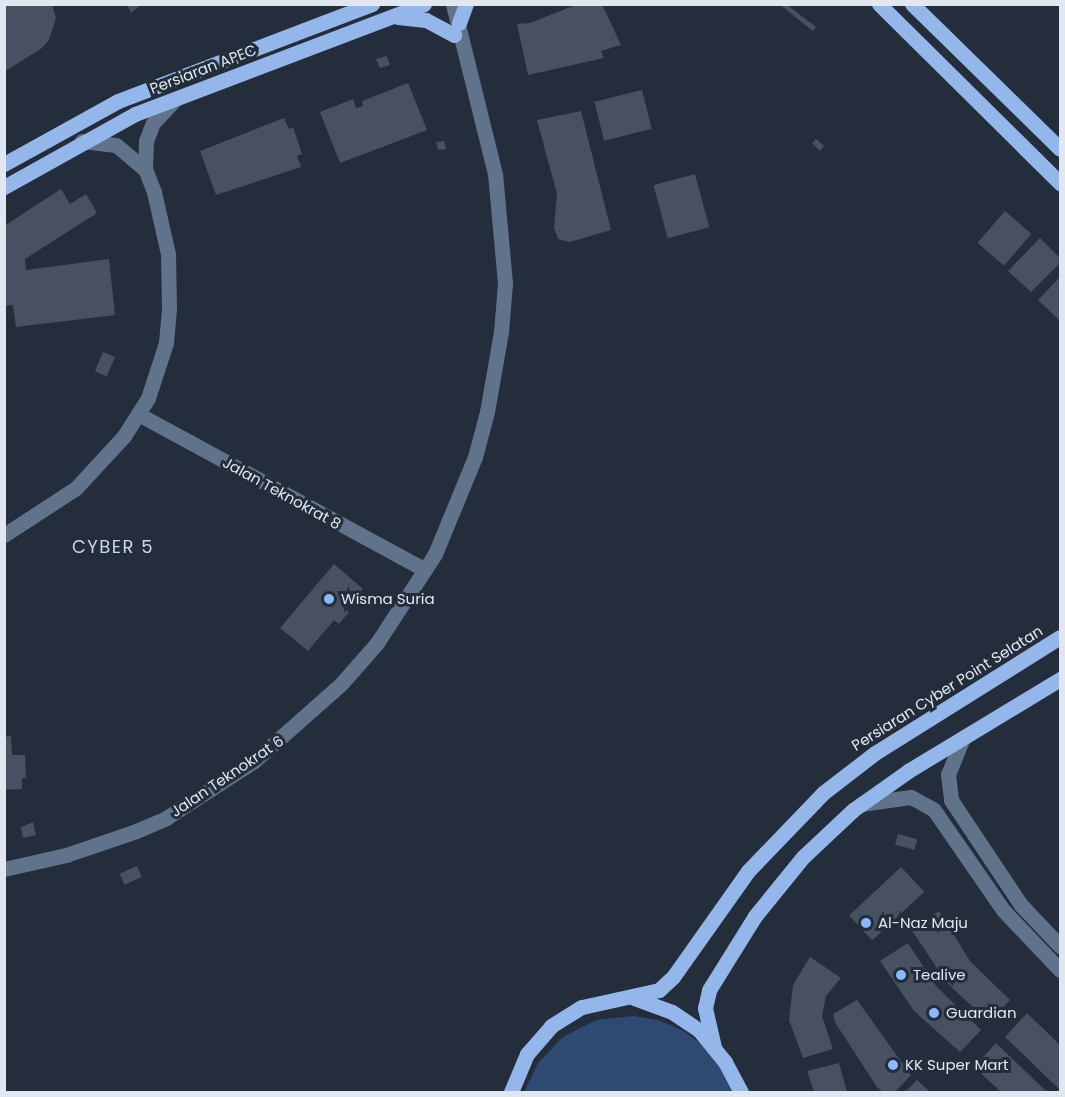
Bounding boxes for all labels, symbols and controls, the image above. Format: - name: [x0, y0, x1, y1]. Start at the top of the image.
- street label: Persiaran APEC: [147, 40, 259, 98]
- street label: Jalan Teknokrat 8: [220, 453, 344, 533]
- district label: CYBER 5: [72, 536, 154, 558]
- place label: Wisma Suria: [341, 590, 435, 608]
- marker: Wisma Suria: [322, 592, 336, 606]
- street label: Persiaran Cyber Point Selatan: [848, 622, 1046, 754]
- street label: Jalan Teknokrat 6: [167, 732, 287, 820]
- place label: Al-Naz Maju: [878, 914, 968, 932]
- marker: Al-Naz Maju: [859, 916, 873, 930]
- place label: Tealive: [913, 966, 966, 984]
- marker: Tealive: [894, 968, 908, 982]
- place label: Guardian: [946, 1004, 1017, 1022]
- marker: Guardian: [927, 1006, 941, 1020]
- place label: KK Super Mart: [905, 1056, 1009, 1074]
- marker: KK Super Mart: [886, 1058, 900, 1072]

